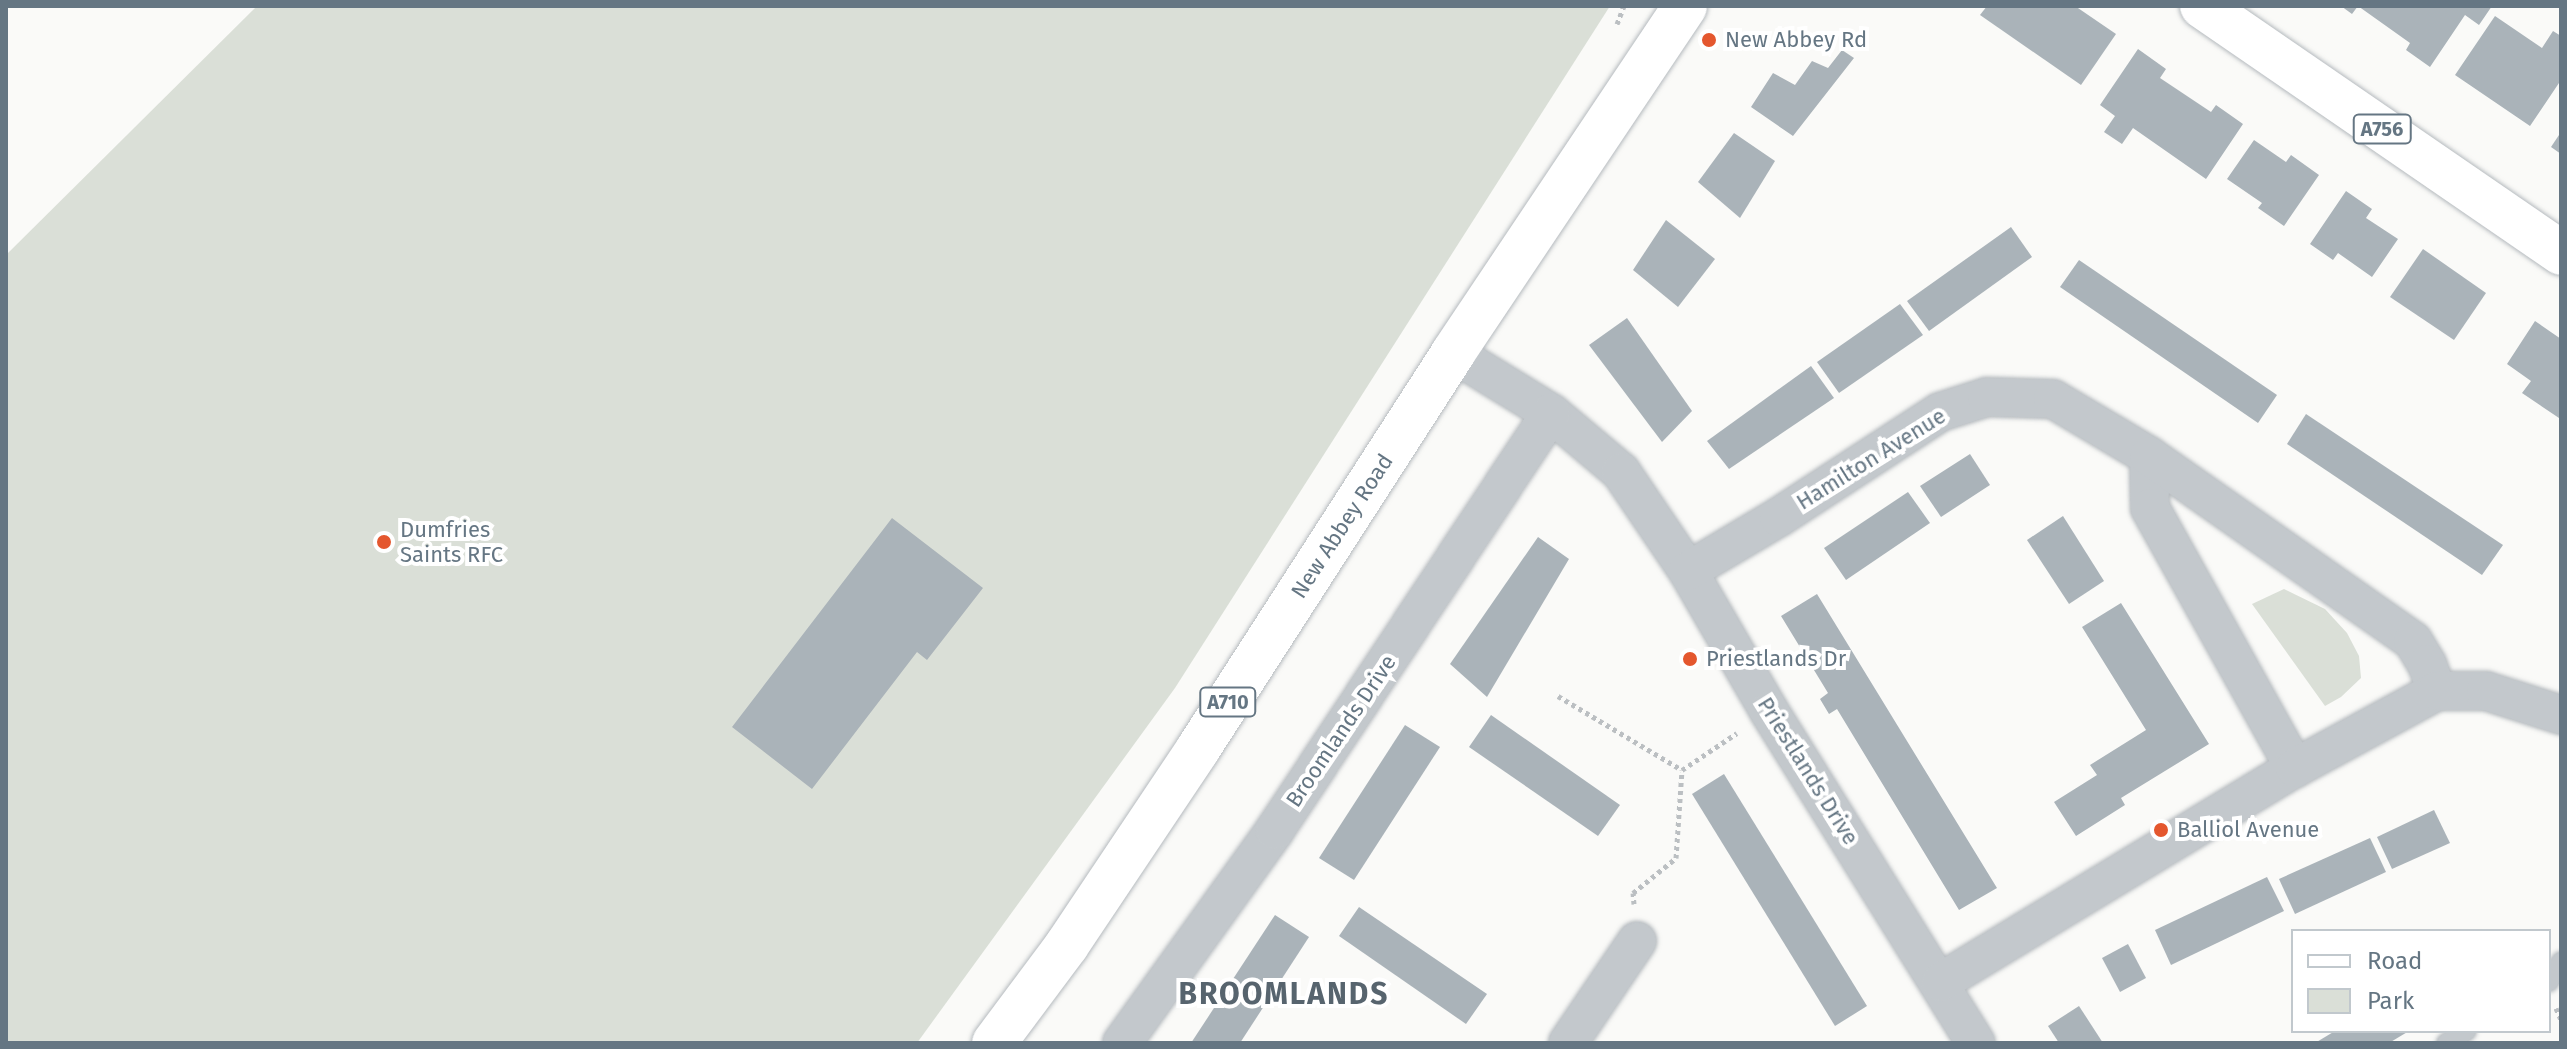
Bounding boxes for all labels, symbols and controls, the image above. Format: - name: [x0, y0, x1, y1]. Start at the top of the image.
- place label: New Abbey Rd: [1725, 27, 1867, 53]
- marker: New Abbey Rd: [1700, 31, 1718, 49]
- road number: A756: [2352, 113, 2412, 145]
- street label: Hamilton Avenue: [1792, 403, 1950, 515]
- street label: New Abbey Road: [1286, 449, 1398, 603]
- place label: Dumfries Saints RFC: [400, 516, 503, 568]
- marker: Dumfries Saints RFC: [375, 533, 393, 551]
- place label: Priestlands Dr: [1706, 646, 1846, 672]
- street label: Broomlands Drive: [1280, 650, 1402, 812]
- marker: Priestlands Dr: [1681, 650, 1699, 668]
- road number: A710: [1198, 686, 1258, 718]
- street label: Priestlands Drive: [1752, 692, 1864, 850]
- place label: Balliol Avenue: [2177, 817, 2319, 843]
- marker: Balliol Avenue: [2152, 821, 2170, 839]
- legend: [2291, 929, 2551, 1033]
- text: Road: [2367, 947, 2422, 975]
- district label: BROOMLANDS: [1178, 976, 1390, 1012]
- text: Park: [2367, 987, 2414, 1015]

